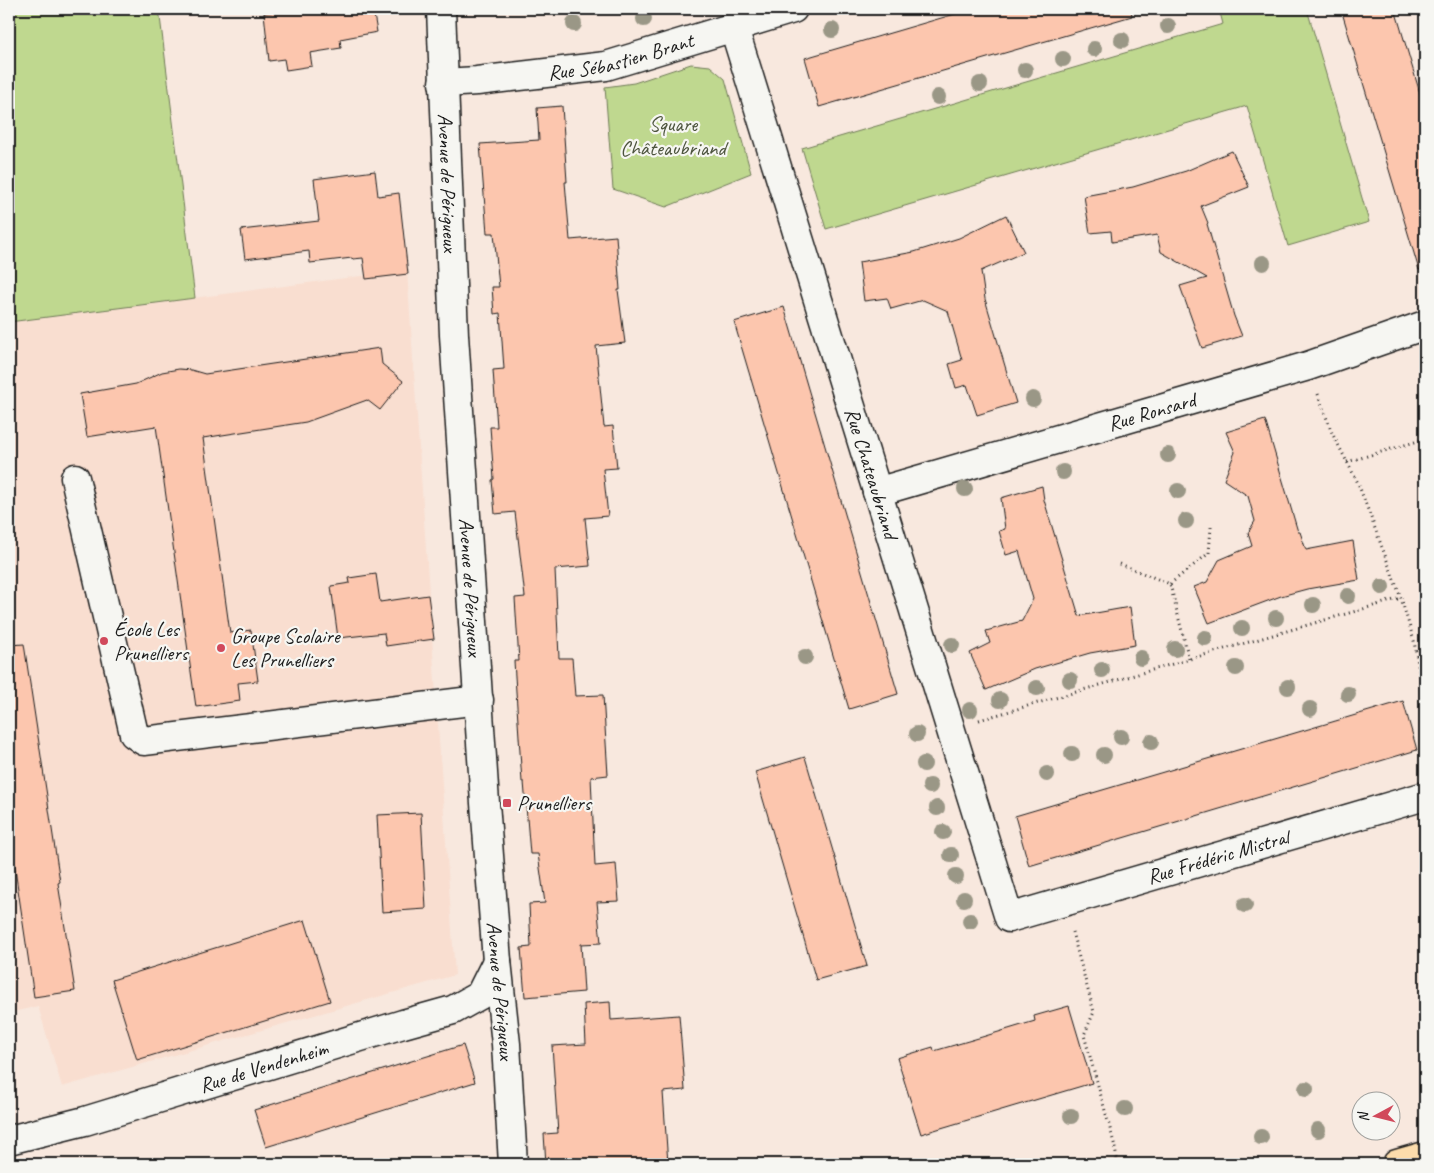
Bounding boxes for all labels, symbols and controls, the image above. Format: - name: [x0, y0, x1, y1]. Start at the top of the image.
- street label: Rue Sébastien Brant: [546, 27, 698, 86]
- park label: Square Châteaubriand: [620, 111, 730, 161]
- street label: Avenue de Périgueux: [432, 113, 464, 255]
- street label: Rue Ronsard: [1105, 386, 1202, 437]
- street label: Rue Chateaubriand: [839, 405, 905, 545]
- street label: Avenue de Périgueux: [453, 517, 488, 659]
- place label: École Les Prunelliers: [114, 616, 190, 666]
- place label: Groupe Scolaire Les Prunelliers: [231, 623, 342, 673]
- marker: École Les Prunelliers: [98, 635, 110, 647]
- marker: Groupe Scolaire Les Prunelliers: [215, 642, 227, 654]
- place label: Prunelliers: [517, 790, 593, 816]
- marker: Prunelliers: [501, 797, 513, 809]
- street label: Rue Frédéric Mistral: [1144, 823, 1295, 890]
- street label: Avenue de Périgueux: [481, 921, 520, 1063]
- street label: Rue de Vendenheim: [196, 1034, 332, 1098]
- north arrow: [1352, 1090, 1402, 1140]
- text: N: [1354, 1110, 1373, 1123]

